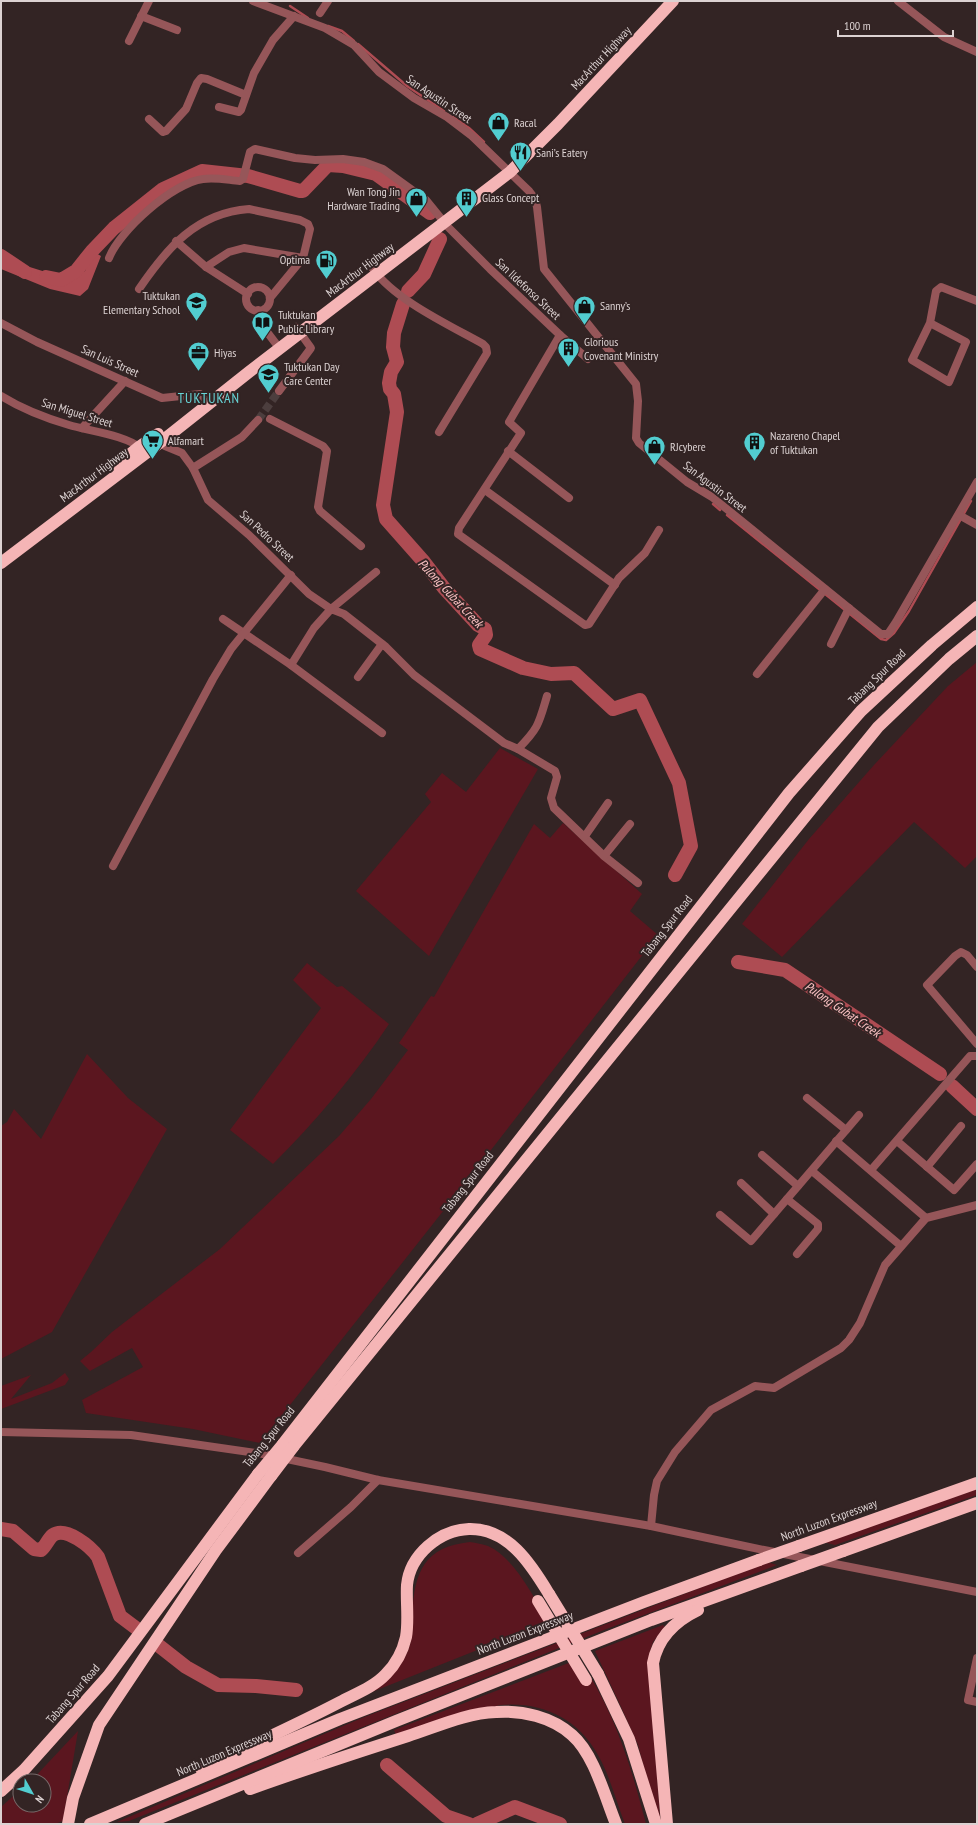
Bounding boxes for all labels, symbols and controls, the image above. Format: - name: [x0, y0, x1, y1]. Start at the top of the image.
- scale bar: [838, 12, 953, 38]
- text: 100 m: [844, 18, 871, 33]
- street label: MacArthur Highway: [567, 22, 634, 93]
- street label: San Agustin Street: [404, 71, 476, 126]
- shop icon: Racal: [486, 110, 512, 143]
- place label: Racal: [514, 115, 537, 130]
- restaurant icon: Sani’s Eatery: [508, 140, 534, 173]
- place label: Sani’s Eatery: [536, 145, 588, 160]
- place label: Wan Tong Jin Hardware Trading: [327, 184, 400, 213]
- building icon: Glass Concept: [454, 185, 480, 218]
- shop icon: Wan Tong Jin Hardware Trading: [403, 186, 429, 219]
- place label: Glass Concept: [482, 190, 540, 205]
- street label: MacArthur Highway: [323, 239, 397, 300]
- fuel station icon: Optima: [313, 247, 339, 280]
- place label: Optima: [280, 252, 310, 267]
- street label: San Ildefonso Street: [493, 255, 565, 323]
- place label: Tuktukan Elementary School: [103, 288, 180, 317]
- school or university icon: Tuktukan Elementary School: [183, 290, 209, 323]
- shop icon: Sanny’s: [571, 293, 597, 326]
- place label: Sanny’s: [600, 298, 630, 313]
- place label: Tuktukan Public Library: [278, 307, 335, 336]
- library icon: Tuktukan Public Library: [250, 309, 276, 342]
- place label: Glorious Covenant Ministry: [584, 334, 659, 363]
- building icon: Glorious Covenant Ministry: [555, 336, 581, 369]
- office icon: Hiyas: [186, 340, 212, 373]
- street label: San Luis Street: [79, 341, 142, 380]
- place label: Hiyas: [214, 345, 236, 360]
- place label: Tuktukan Day Care Center: [284, 359, 340, 388]
- school or university icon: Tuktukan Day Care Center: [255, 361, 281, 394]
- district label: TUKTUKAN: [178, 389, 240, 407]
- street label: San Miguel Street: [40, 395, 115, 431]
- supermarket icon: Alfamart: [139, 428, 165, 461]
- place label: Nazareno Chapel of Tuktukan: [770, 428, 840, 457]
- building icon: Nazareno Chapel of Tuktukan: [741, 430, 767, 463]
- place label: Alfamart: [168, 433, 205, 448]
- shop icon: RJcybere: [642, 434, 668, 467]
- place label: RJcybere: [670, 439, 706, 454]
- street label: MacArthur Highway: [57, 444, 131, 505]
- street label: San Agustin Street: [680, 458, 751, 516]
- street label: San Pedro Street: [237, 507, 298, 565]
- water label: Pulong Gubat Creek: [414, 555, 488, 633]
- street label: Tabang Spur Road: [845, 646, 908, 708]
- street label: Tabang Spur Road: [638, 892, 695, 959]
- water label: Pulong Gubat Creek: [801, 978, 886, 1042]
- street label: Tabang Spur Road: [439, 1148, 496, 1215]
- street label: Tabang Spur Road: [239, 1403, 298, 1470]
- street label: North Luzon Expressway: [779, 1495, 880, 1544]
- street label: North Luzon Expressway: [475, 1607, 575, 1658]
- street label: Tabang Spur Road: [43, 1661, 103, 1727]
- street label: North Luzon Expressway: [174, 1726, 274, 1779]
- north arrow: [12, 1773, 52, 1813]
- text: N: [32, 1793, 47, 1806]

